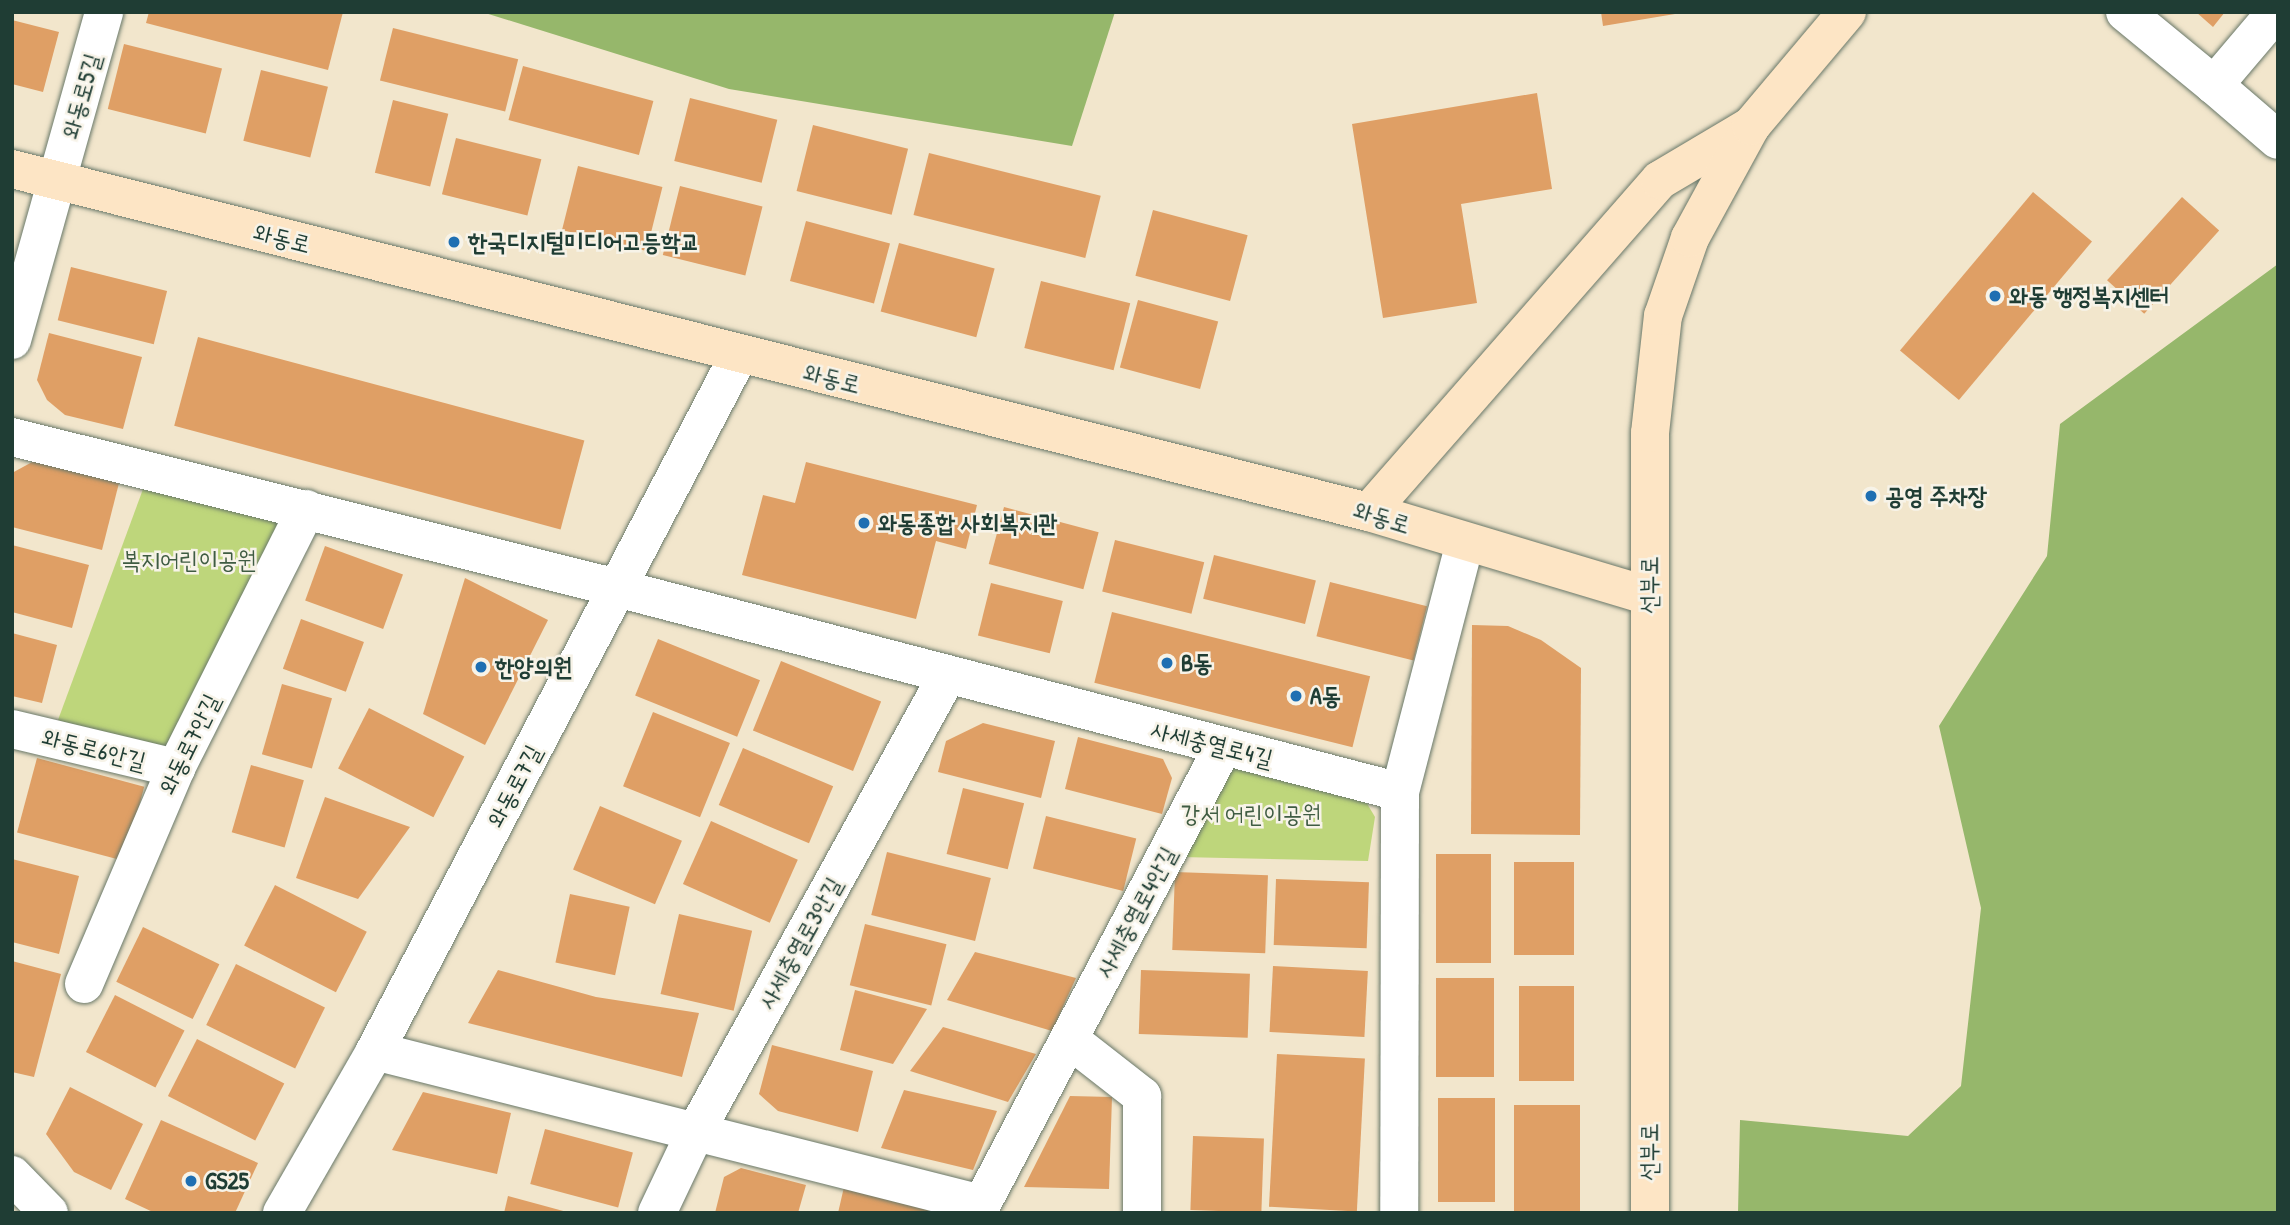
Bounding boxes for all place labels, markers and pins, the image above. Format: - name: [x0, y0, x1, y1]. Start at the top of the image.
- place label: 한국디지털미디어고등학교: [468, 228, 700, 256]
- marker: 한국디지털미디어고등학교: [446, 234, 462, 250]
- place label: 와동 행정복지센터: [2009, 282, 2169, 310]
- marker: 와동 행정복지센터: [1987, 288, 2003, 304]
- place label: 공영 주차장: [1885, 482, 1987, 510]
- marker: 공영 주차장: [1863, 488, 1879, 504]
- place label: 와동종합 사회복지관: [878, 509, 1057, 537]
- marker: 와동종합 사회복지관: [856, 515, 872, 531]
- place label: B동: [1181, 649, 1212, 677]
- place label: 한양의원: [495, 653, 572, 681]
- marker: B동: [1159, 655, 1175, 671]
- marker: 한양의원: [473, 659, 489, 675]
- place label: A동: [1310, 682, 1341, 710]
- marker: A동: [1288, 688, 1304, 704]
- place label: GS25: [205, 1167, 249, 1195]
- marker: GS25: [183, 1173, 199, 1189]

